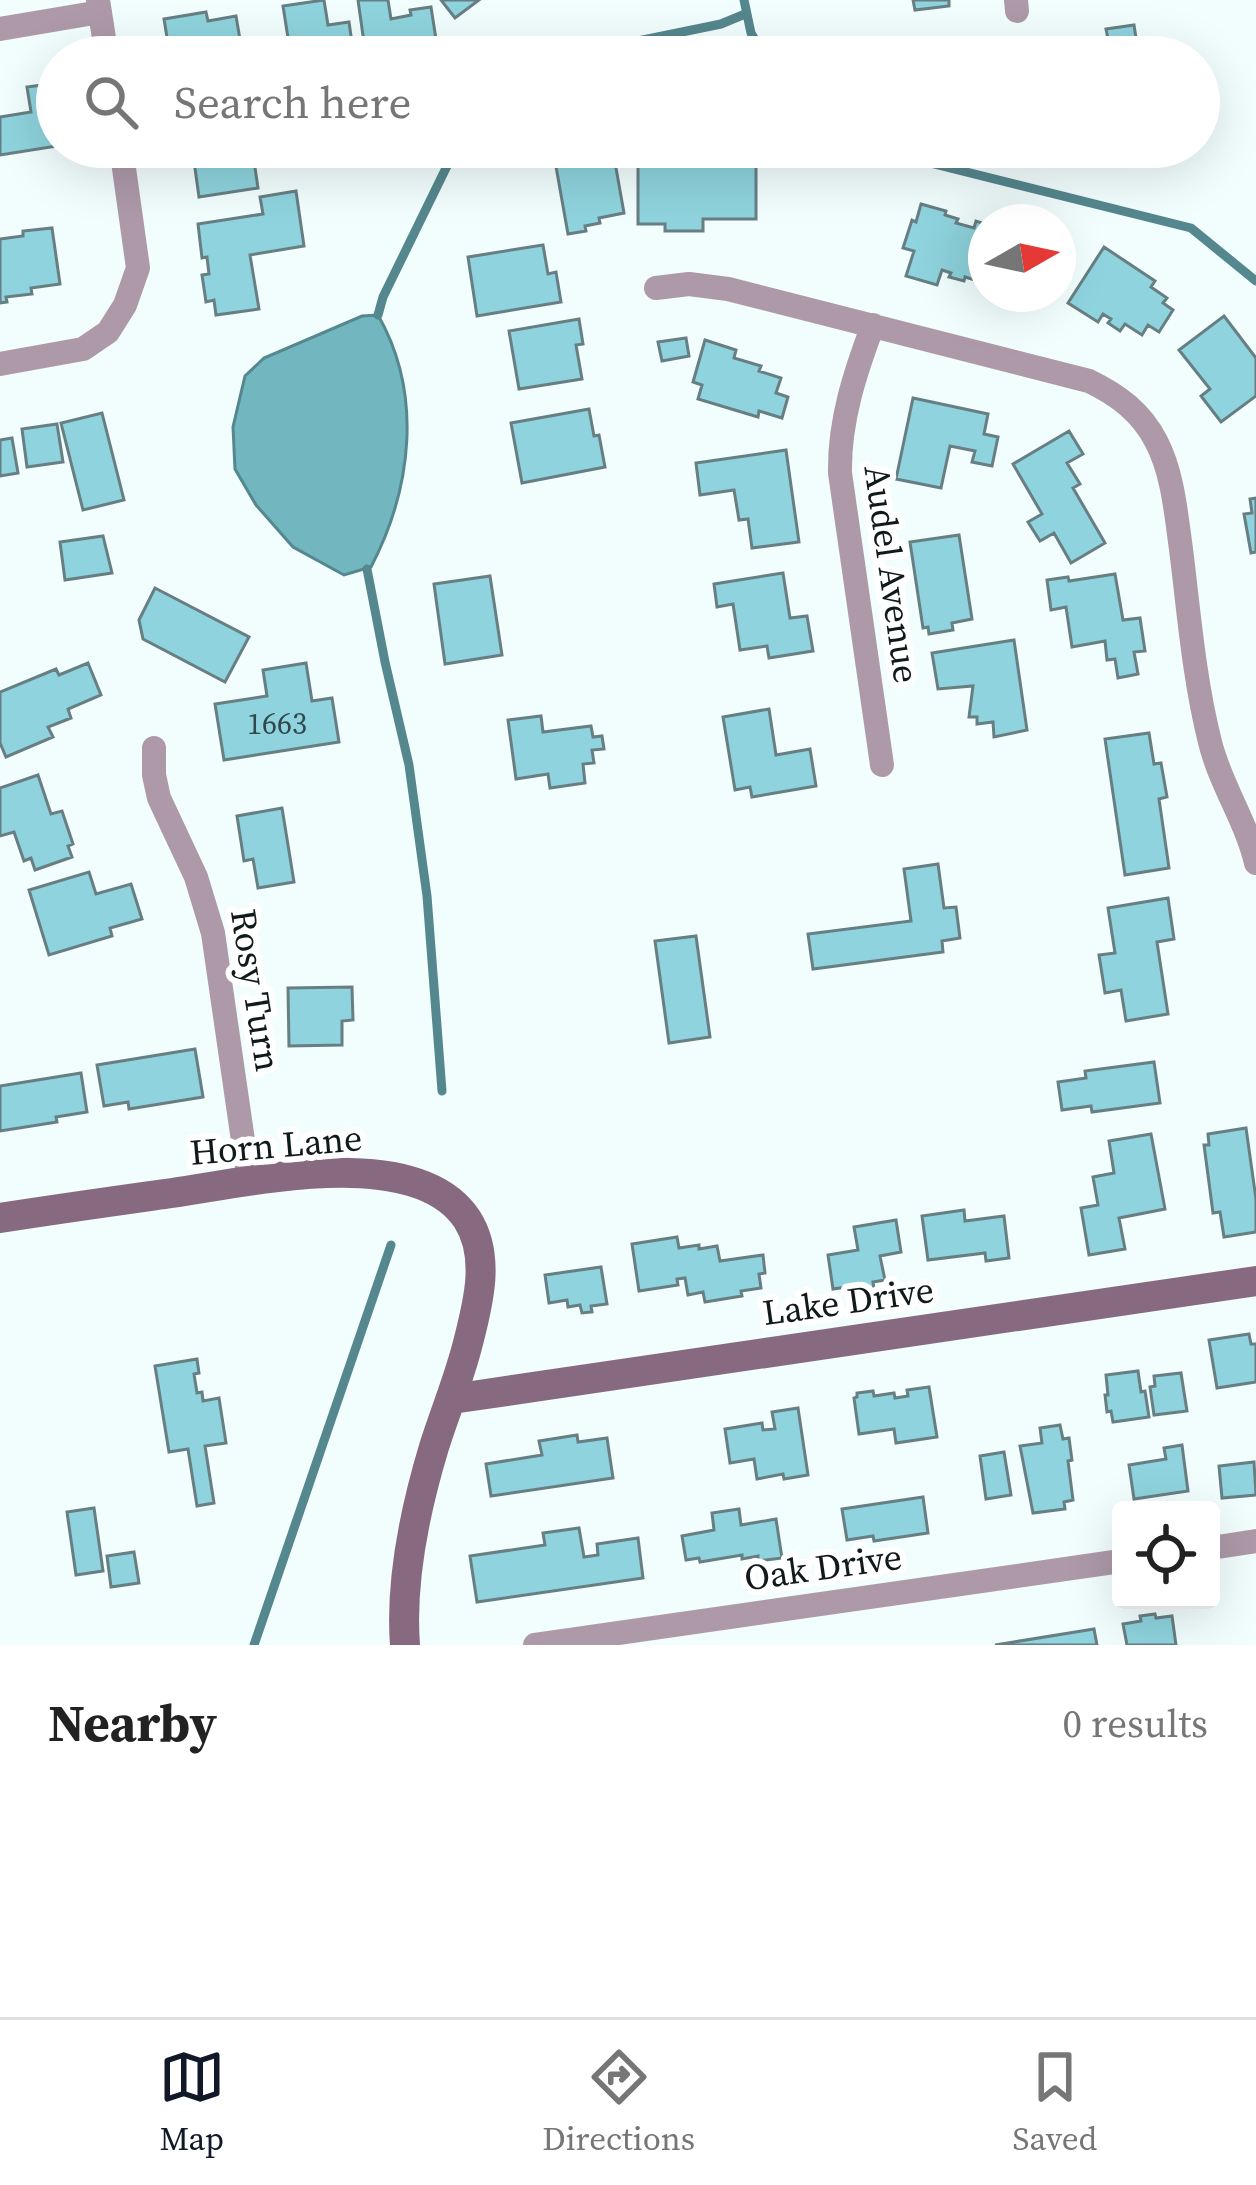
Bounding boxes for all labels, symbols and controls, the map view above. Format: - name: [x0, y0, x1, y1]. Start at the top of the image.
- search box: [36, 36, 1220, 168]
- icon: search: [78, 69, 144, 135]
- text: Search here: [174, 71, 411, 133]
- north arrow: [968, 204, 1076, 312]
- street label: Audel Avenue: [852, 462, 932, 686]
- house number: 1663: [247, 703, 307, 744]
- street label: Rosy Turn: [219, 905, 293, 1075]
- street label: Horn Lane: [188, 1113, 364, 1177]
- street label: Lake Drive: [759, 1265, 937, 1337]
- map controls: [1112, 1501, 1220, 1609]
- button: locate: [1112, 1501, 1220, 1609]
- street label: Oak Drive: [741, 1532, 905, 1602]
- text: Nearby: [48, 1688, 217, 1758]
- text: 0 results: [1063, 1697, 1208, 1750]
- tab: Map: [159, 2044, 225, 2161]
- tab: Directions: [542, 2044, 695, 2161]
- tab: Saved: [1013, 2044, 1097, 2161]

